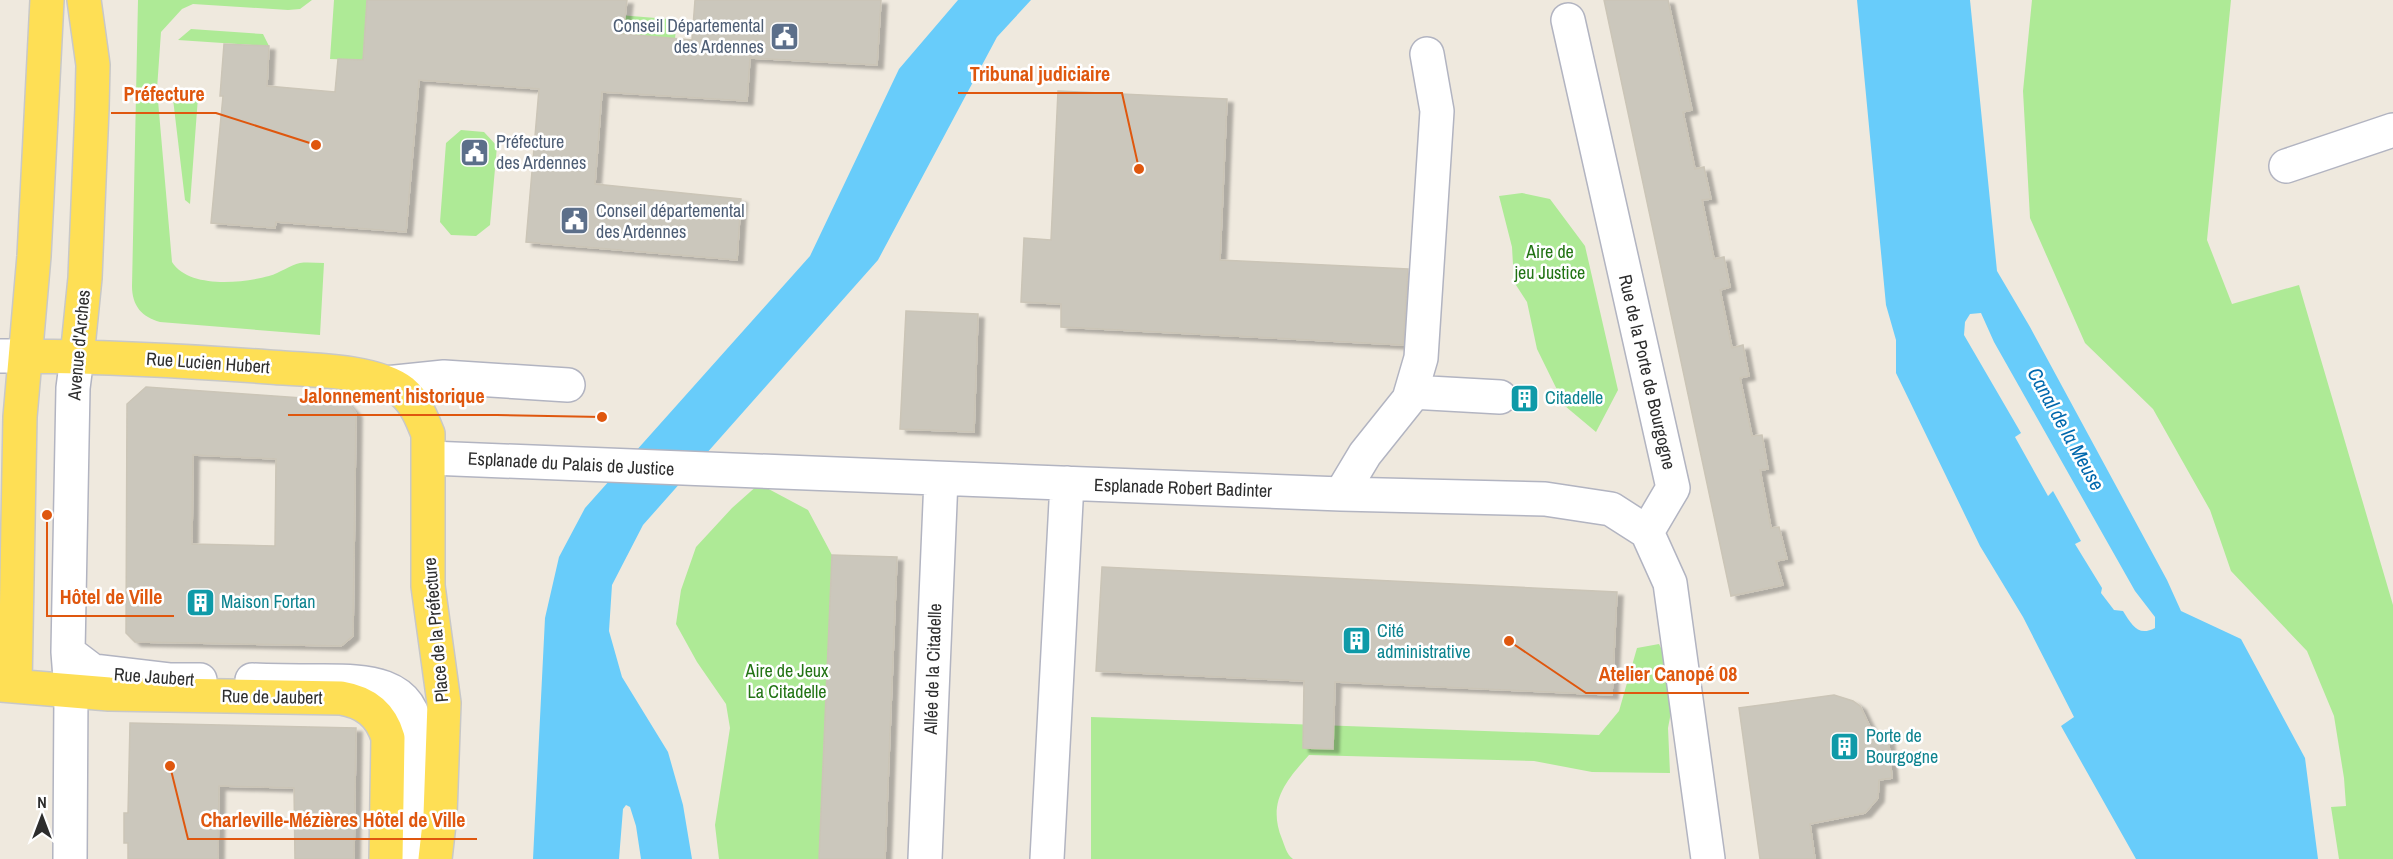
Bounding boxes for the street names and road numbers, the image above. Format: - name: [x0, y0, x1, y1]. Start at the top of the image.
- street label: Rue de la Porte de Bourgogne: [1613, 272, 1682, 472]
- street label: Avenue d'Arches: [61, 289, 96, 402]
- street label: Rue Lucien Hubert: [145, 346, 271, 379]
- street label: Esplanade du Palais de Justice: [467, 446, 675, 481]
- street label: Esplanade Robert Badinter: [1094, 472, 1273, 503]
- street label: Place de la Préfecture: [417, 557, 454, 703]
- street label: Allée de la Citadelle: [918, 603, 947, 736]
- street label: Rue Jaubert: [113, 661, 195, 692]
- street label: Rue de Jaubert: [221, 683, 323, 710]

